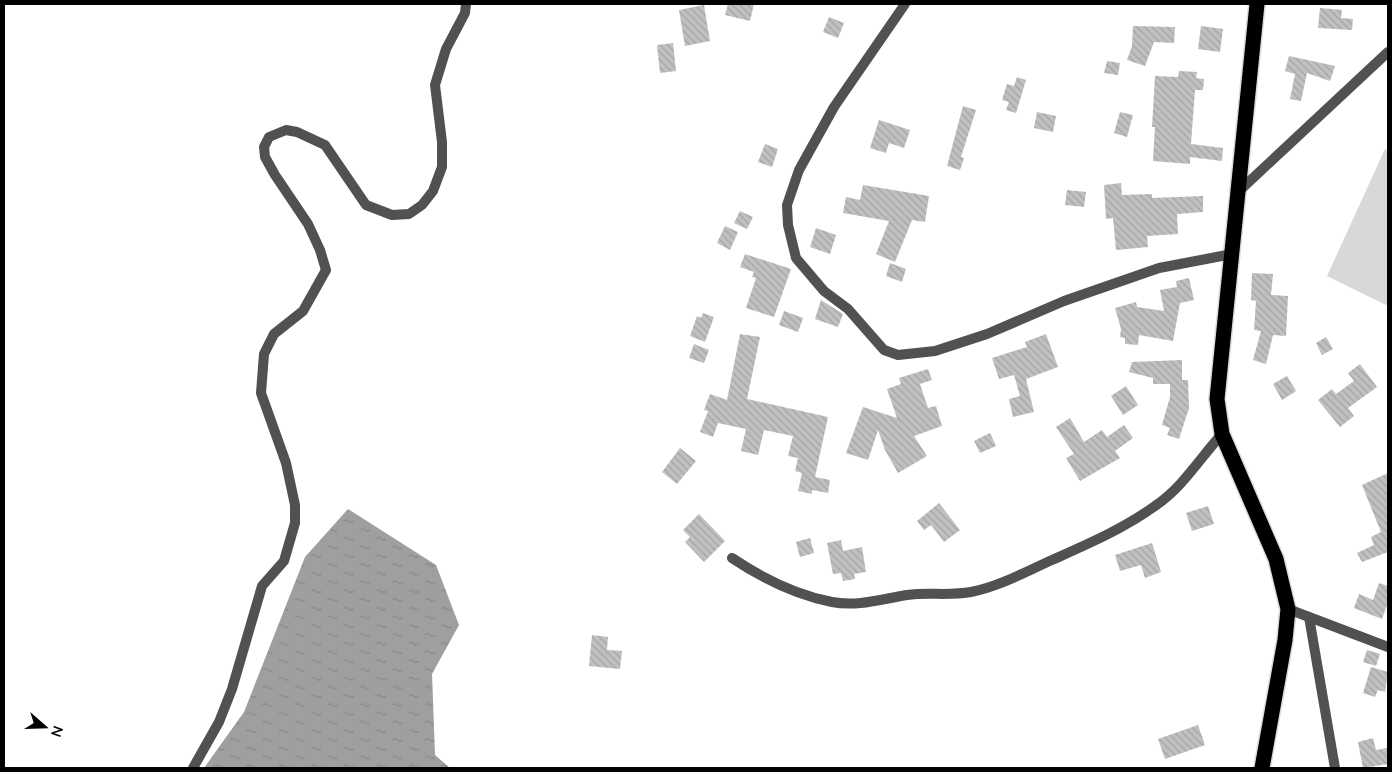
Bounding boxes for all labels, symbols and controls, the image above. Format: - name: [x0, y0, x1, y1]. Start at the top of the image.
- north arrow: [20, 702, 70, 752]
- text: N: [47, 723, 67, 739]

